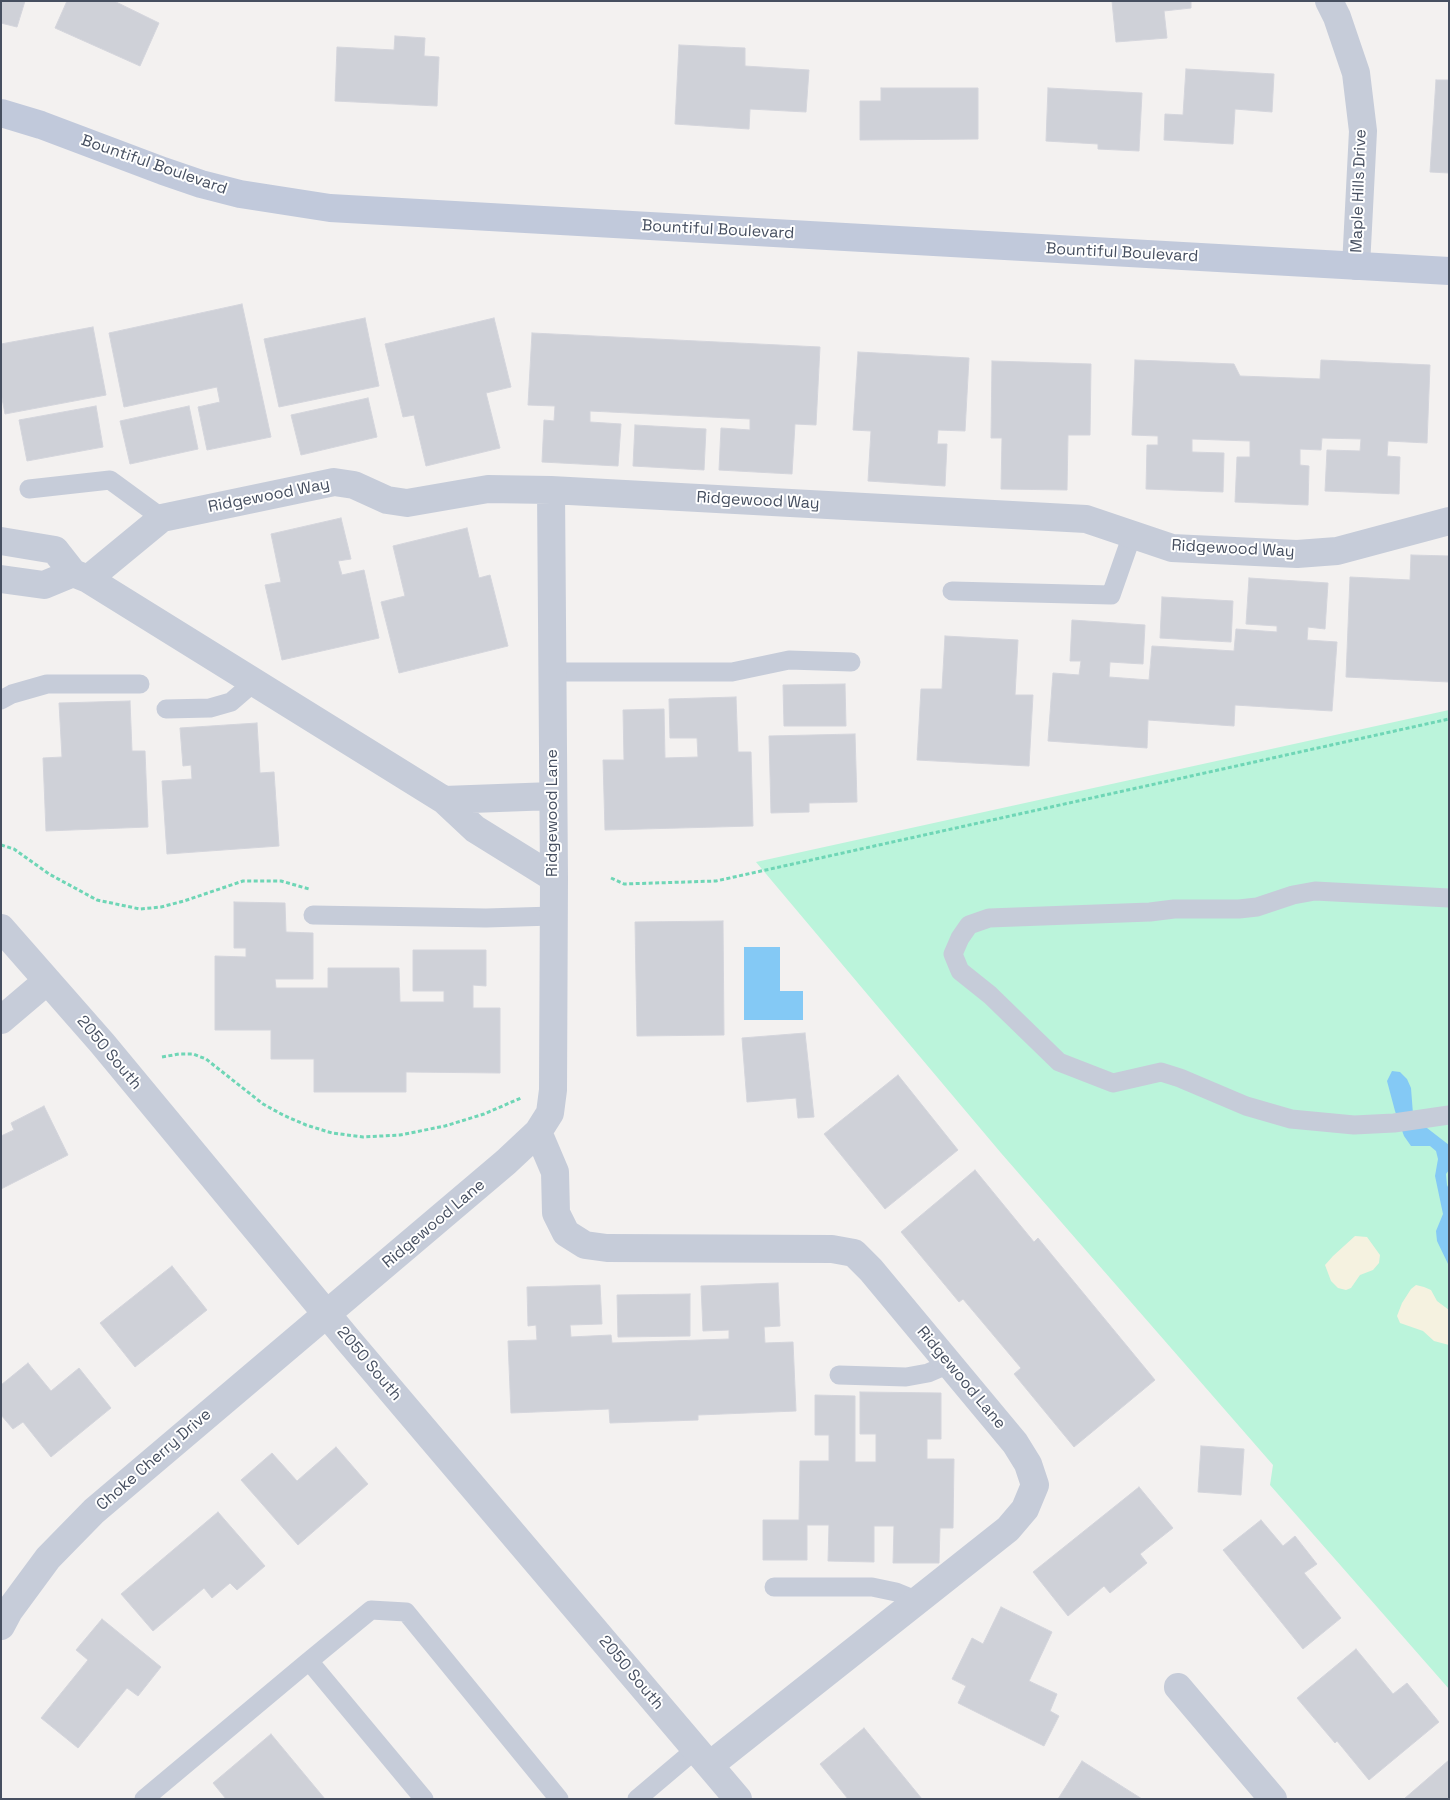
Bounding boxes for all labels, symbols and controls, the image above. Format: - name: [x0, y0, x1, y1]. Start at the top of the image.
- street label: Maple Hills Drive: [1347, 129, 1371, 253]
- street label: Bountiful Boulevard: [79, 131, 229, 199]
- street label: Bountiful Boulevard: [641, 216, 795, 244]
- street label: Bountiful Boulevard: [1045, 239, 1199, 267]
- street label: Ridgewood Way: [207, 475, 331, 517]
- street label: Ridgewood Way: [696, 488, 820, 514]
- street label: Ridgewood Way: [1171, 536, 1295, 562]
- street label: Ridgewood Lane: [543, 749, 563, 877]
- street label: 2050 South: [73, 1012, 145, 1094]
- street label: Ridgewood Lane: [379, 1176, 489, 1272]
- street label: 2050 South: [333, 1323, 405, 1405]
- street label: Ridgewood Lane: [913, 1323, 1009, 1433]
- street label: Choke Cherry Drive: [93, 1405, 215, 1515]
- street label: 2050 South: [595, 1632, 667, 1714]

